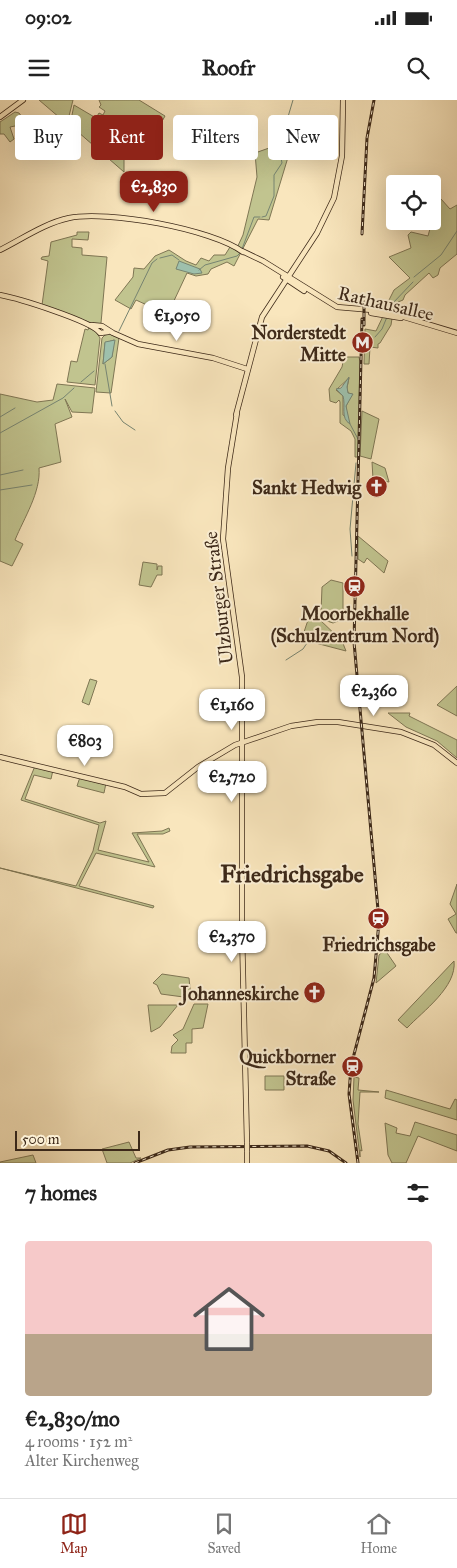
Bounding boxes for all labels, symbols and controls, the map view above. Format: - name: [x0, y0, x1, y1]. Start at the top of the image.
- text: 09:02: [25, 6, 71, 29]
- icon: menu: [25, 54, 53, 82]
- text: Roofr: [202, 54, 255, 81]
- icon: search: [404, 54, 432, 82]
- chip: Buy: [15, 115, 81, 160]
- chip: Rent: [91, 115, 163, 160]
- chip: Filters: [173, 115, 258, 160]
- chip: New: [268, 115, 338, 160]
- pin: €2,830: [113, 170, 195, 213]
- map controls: [386, 175, 441, 230]
- button: locate: [386, 175, 441, 230]
- text: €2,830: [131, 177, 177, 196]
- street label: Rathausallee: [336, 281, 436, 326]
- pin: €1,050: [136, 300, 218, 342]
- text: €1,050: [154, 306, 200, 325]
- place label: Norderstedt Mitte: [251, 321, 346, 366]
- metro station icon: Norderstedt Mitte: [350, 331, 374, 355]
- church icon: Sankt Hedwig: [365, 475, 389, 499]
- place label: Sankt Hedwig: [252, 476, 362, 500]
- street label: Ulzburger Straße: [199, 530, 239, 666]
- station icon: Moorbekhalle (Schulzentrum Nord): [343, 575, 367, 599]
- place label: Moorbekhalle (Schulzentrum Nord): [271, 602, 439, 648]
- pin: €2,360: [333, 674, 415, 717]
- text: €2,360: [351, 681, 397, 700]
- pin: €1,160: [191, 688, 273, 731]
- text: €1,160: [210, 695, 254, 714]
- pin: €803: [55, 724, 115, 767]
- text: €803: [68, 731, 102, 750]
- pin: €2,720: [191, 760, 273, 803]
- text: €2,720: [209, 767, 255, 786]
- district label: Friedrichsgabe: [220, 859, 364, 889]
- station icon: Friedrichsgabe: [367, 906, 391, 930]
- pin: €2,370: [191, 920, 273, 963]
- text: €2,370: [209, 927, 255, 946]
- place label: Friedrichsgabe: [322, 933, 436, 957]
- church icon: Johanneskirche: [303, 981, 327, 1005]
- place label: Johanneskirche: [178, 982, 299, 1006]
- place label: Quickborner Straße: [239, 1045, 337, 1090]
- station icon: Quickborner Straße: [340, 1055, 364, 1079]
- scale bar: [15, 1128, 140, 1151]
- text: 500 m: [22, 1131, 60, 1148]
- icon: filters: [404, 1179, 432, 1207]
- text: 7 homes: [25, 1180, 97, 1206]
- icon: home: [184, 1274, 274, 1364]
- text: €2,830/mo: [25, 1406, 120, 1432]
- text: 4 rooms · 152 m²: [25, 1432, 132, 1451]
- text: Alter Kirchenweg: [25, 1451, 139, 1470]
- tab: Map: [60, 1510, 88, 1557]
- tab: Saved: [208, 1510, 241, 1557]
- tab: Home: [361, 1510, 397, 1557]

